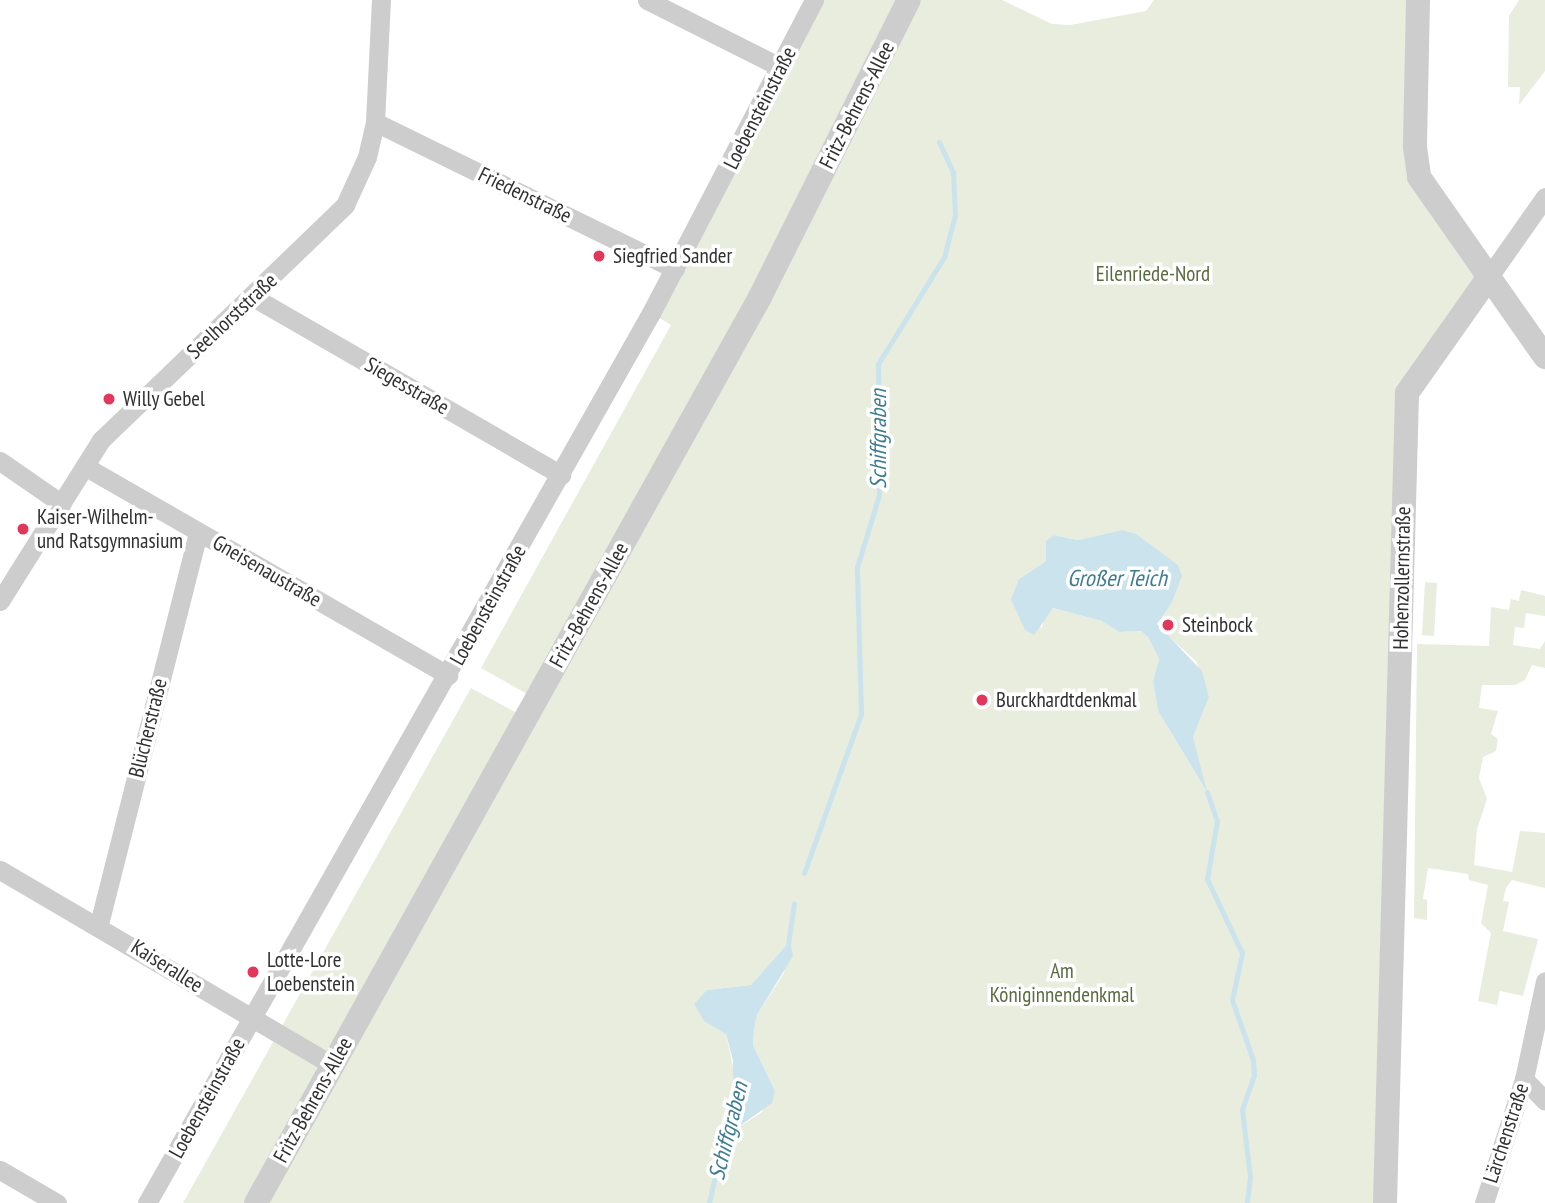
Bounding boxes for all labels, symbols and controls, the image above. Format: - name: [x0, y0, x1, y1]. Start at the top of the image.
- street label: Fritz-Behrens-Allee: [814, 37, 900, 173]
- street label: Loebensteinstraße: [718, 43, 802, 173]
- street label: Friedenstraße: [474, 162, 576, 228]
- place label: Siegfried Sander: [613, 243, 732, 269]
- marker: Siegfried Sander: [591, 248, 607, 264]
- park label: Eilenriede-Nord: [1096, 261, 1210, 287]
- street label: Seelhorststraße: [182, 268, 282, 364]
- street label: Siegesstraße: [360, 352, 454, 420]
- place label: Willy Gebel: [123, 386, 205, 412]
- water label: Schiffgraben: [864, 389, 892, 489]
- marker: Willy Gebel: [101, 391, 117, 407]
- place label: Kaiser-Wilhelm- und Ratsgymnasium: [37, 504, 183, 554]
- street label: Hohenzollernstraße: [1388, 506, 1416, 650]
- marker: Kaiser-Wilhelm- und Ratsgymnasium: [15, 521, 31, 537]
- street label: Gneisenaustraße: [208, 530, 326, 612]
- street label: Fritz-Behrens-Allee: [544, 538, 634, 672]
- street label: Loebensteinstraße: [445, 540, 531, 670]
- water label: Großer Teich: [1067, 564, 1167, 592]
- place label: Steinbock: [1182, 612, 1253, 638]
- marker: Steinbock: [1160, 617, 1176, 633]
- street label: Blücherstraße: [124, 676, 172, 780]
- place label: Burckhardtdenkmal: [996, 687, 1137, 713]
- marker: Burckhardtdenkmal: [974, 692, 990, 708]
- street label: Kaiserallee: [127, 934, 207, 998]
- place label: Lotte-Lore Loebenstein: [267, 947, 355, 997]
- park label: Am Königinnendenkmal: [990, 958, 1134, 1008]
- marker: Lotte-Lore Loebenstein: [245, 964, 261, 980]
- street label: Loebensteinstraße: [164, 1033, 250, 1163]
- street label: Fritz-Behrens-Allee: [268, 1033, 358, 1167]
- water label: Schiffgraben: [703, 1079, 753, 1183]
- street label: Lärchenstraße: [1478, 1080, 1534, 1186]

